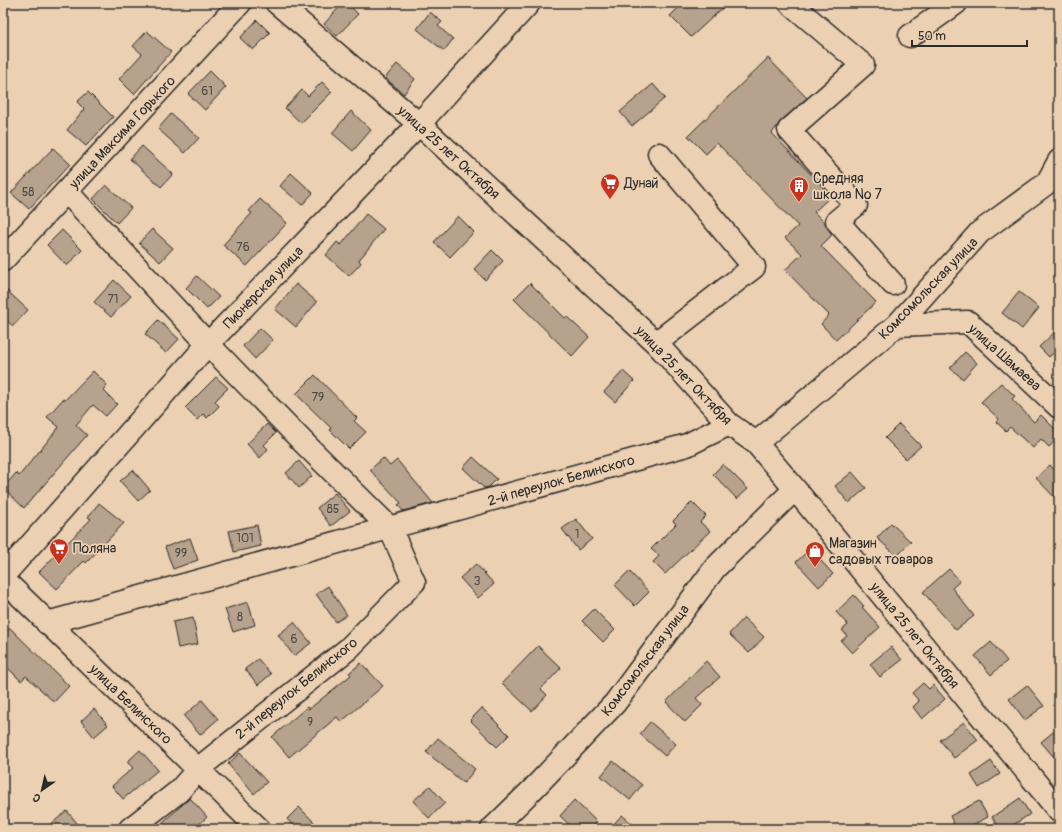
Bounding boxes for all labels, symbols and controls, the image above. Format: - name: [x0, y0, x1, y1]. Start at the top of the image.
- scale bar: [912, 22, 1027, 48]
- text: 50 m: [918, 29, 946, 44]
- street label: улица Максима Горького: [65, 72, 179, 193]
- house number: 61: [201, 84, 213, 99]
- street label: улица 25 лет Октября: [393, 101, 503, 203]
- place label: Средняя школа № 7: [813, 170, 883, 203]
- supermarket icon: Дунай: [599, 172, 621, 200]
- place label: Дунай: [623, 175, 659, 192]
- building icon: Средняя школа № 7: [788, 175, 810, 203]
- house number: 58: [22, 185, 34, 200]
- street label: Комсомольская улица: [875, 234, 981, 343]
- house number: 76: [236, 240, 250, 255]
- street label: Пионерская улица: [220, 243, 307, 332]
- house number: 71: [107, 292, 119, 307]
- street label: улица Шамаева: [964, 320, 1045, 394]
- street label: улица 25 лет Октября: [631, 321, 735, 429]
- house number: 79: [312, 390, 324, 405]
- street label: 2-й переулок Белинского: [486, 451, 637, 510]
- house number: 85: [327, 502, 339, 517]
- house number: 1: [575, 527, 579, 542]
- house number: 101: [236, 531, 254, 546]
- place label: Магазин садовых товаров: [829, 535, 934, 568]
- supermarket icon: Поляна: [48, 537, 70, 565]
- place label: Поляна: [73, 540, 116, 557]
- shop icon: Магазин садовых товаров: [804, 540, 826, 568]
- house number: 99: [175, 546, 187, 561]
- house number: 3: [474, 574, 481, 589]
- street label: улица 25 лет Октября: [866, 578, 963, 692]
- street label: Комсомольская улица: [598, 601, 693, 719]
- house number: 8: [237, 610, 243, 625]
- house number: 6: [291, 632, 298, 647]
- street label: 2-й переулок Белинского: [232, 634, 361, 743]
- street label: улица Белинского: [85, 660, 176, 748]
- house number: 9: [307, 715, 313, 730]
- north arrow: [22, 770, 62, 810]
- text: С: [30, 790, 43, 805]

